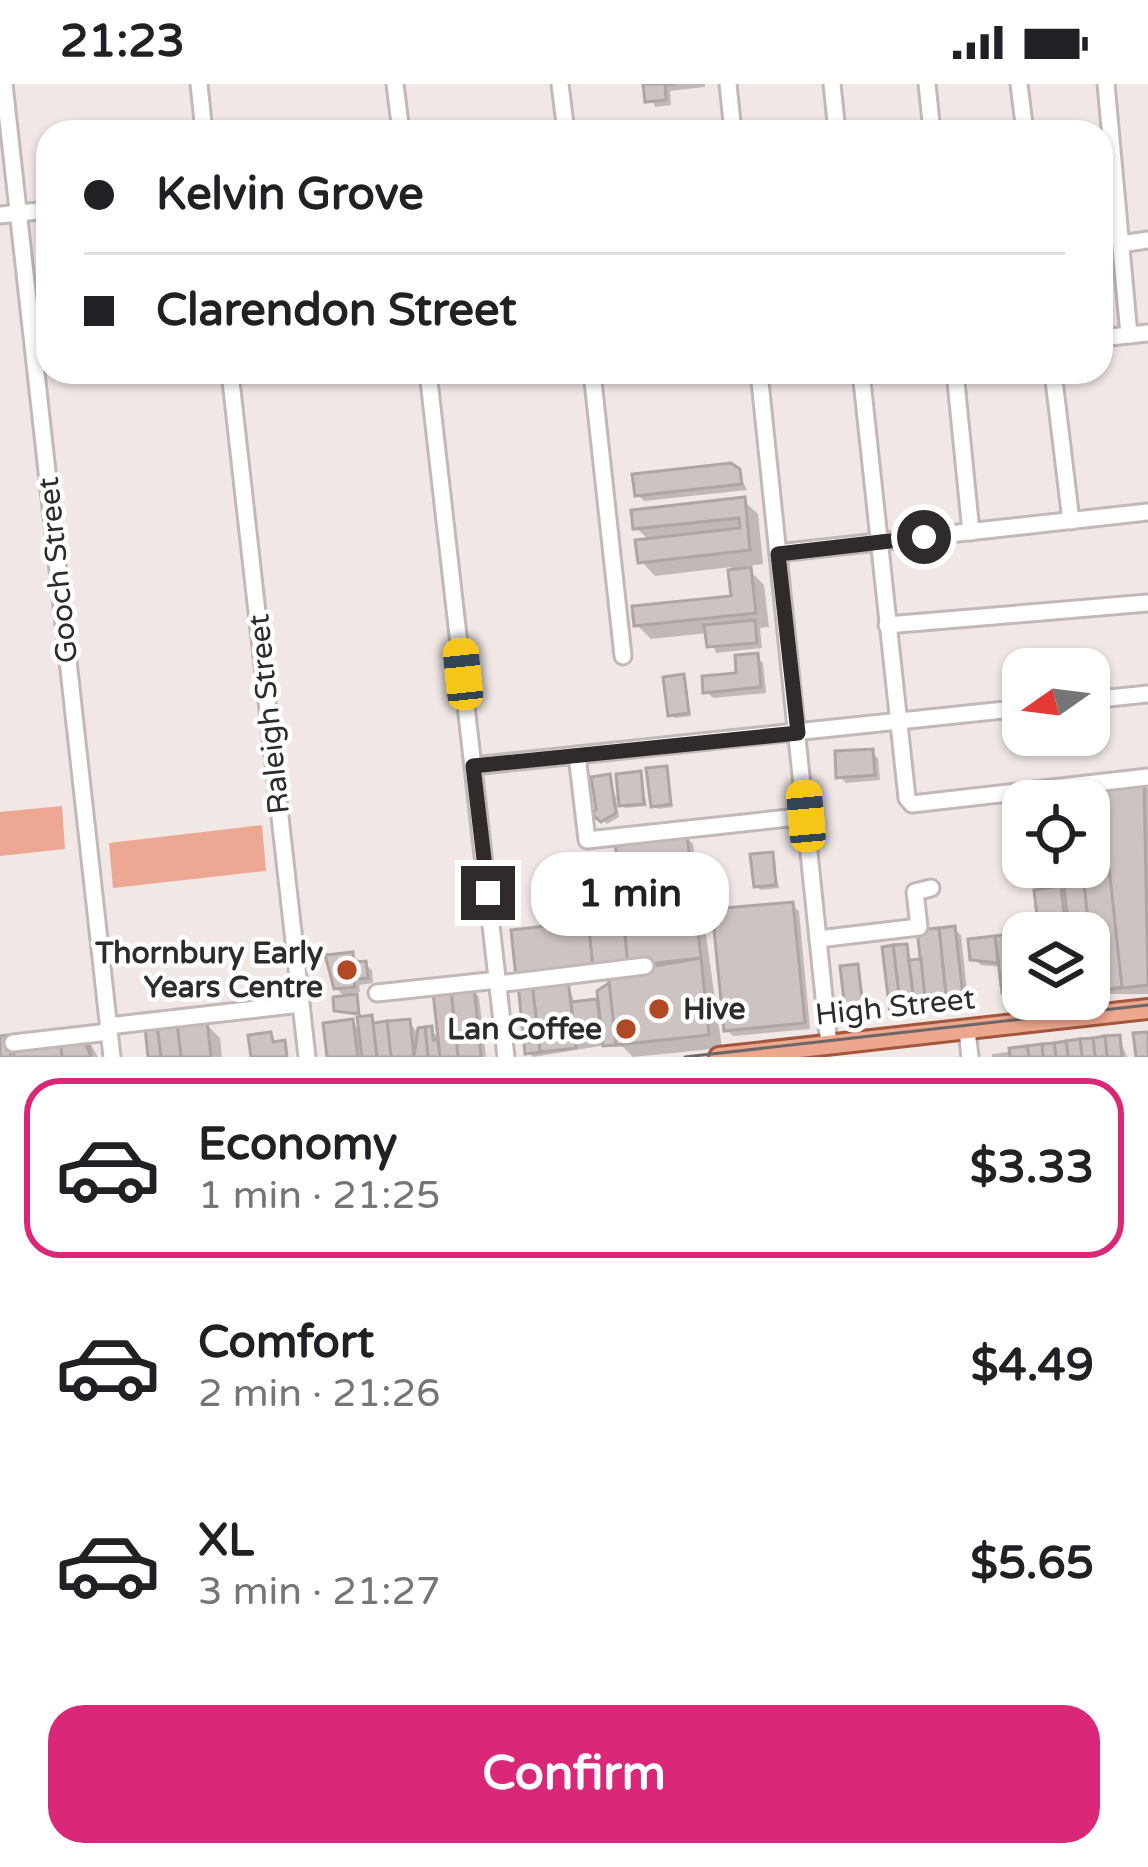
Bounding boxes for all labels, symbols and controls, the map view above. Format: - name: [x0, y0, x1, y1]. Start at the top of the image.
- text: 21:23: [60, 15, 185, 69]
- text: Kelvin Grove: [156, 168, 424, 222]
- text: Clarendon Street: [156, 284, 517, 338]
- street label: Gooch Street: [30, 475, 86, 665]
- route start: [897, 510, 951, 564]
- street label: Raleigh Street: [240, 612, 298, 816]
- car: [441, 636, 485, 712]
- north arrow: [1002, 648, 1110, 756]
- map controls: [1002, 648, 1110, 1020]
- car: [785, 779, 827, 853]
- button: locate: [1002, 780, 1110, 888]
- callout: 1 min: [530, 851, 728, 935]
- route end: [461, 866, 515, 920]
- text: 1 min: [578, 870, 682, 917]
- button: layers: [1002, 912, 1110, 1020]
- place label: Thornbury Early Years Centre: [94, 935, 323, 1006]
- marker: Thornbury Early Years Centre: [334, 957, 360, 983]
- street label: High Street: [813, 980, 977, 1034]
- place label: Hive: [683, 991, 746, 1028]
- marker: Hive: [646, 996, 672, 1022]
- place label: Lan Coffee: [447, 1011, 602, 1048]
- marker: Lan Coffee: [613, 1016, 639, 1042]
- icon: car: [54, 1114, 162, 1222]
- text: Economy: [198, 1118, 397, 1172]
- text: $3.33: [970, 1141, 1094, 1195]
- text: 1 min · 21:25: [198, 1172, 440, 1219]
- icon: car: [54, 1312, 162, 1420]
- text: Comfort: [198, 1316, 374, 1370]
- text: $4.49: [971, 1339, 1094, 1393]
- text: 2 min · 21:26: [198, 1370, 440, 1417]
- icon: car: [54, 1510, 162, 1618]
- text: XL: [198, 1514, 254, 1568]
- text: $5.65: [970, 1537, 1094, 1591]
- text: 3 min · 21:27: [198, 1568, 440, 1615]
- button: Confirm: [48, 1705, 1100, 1843]

